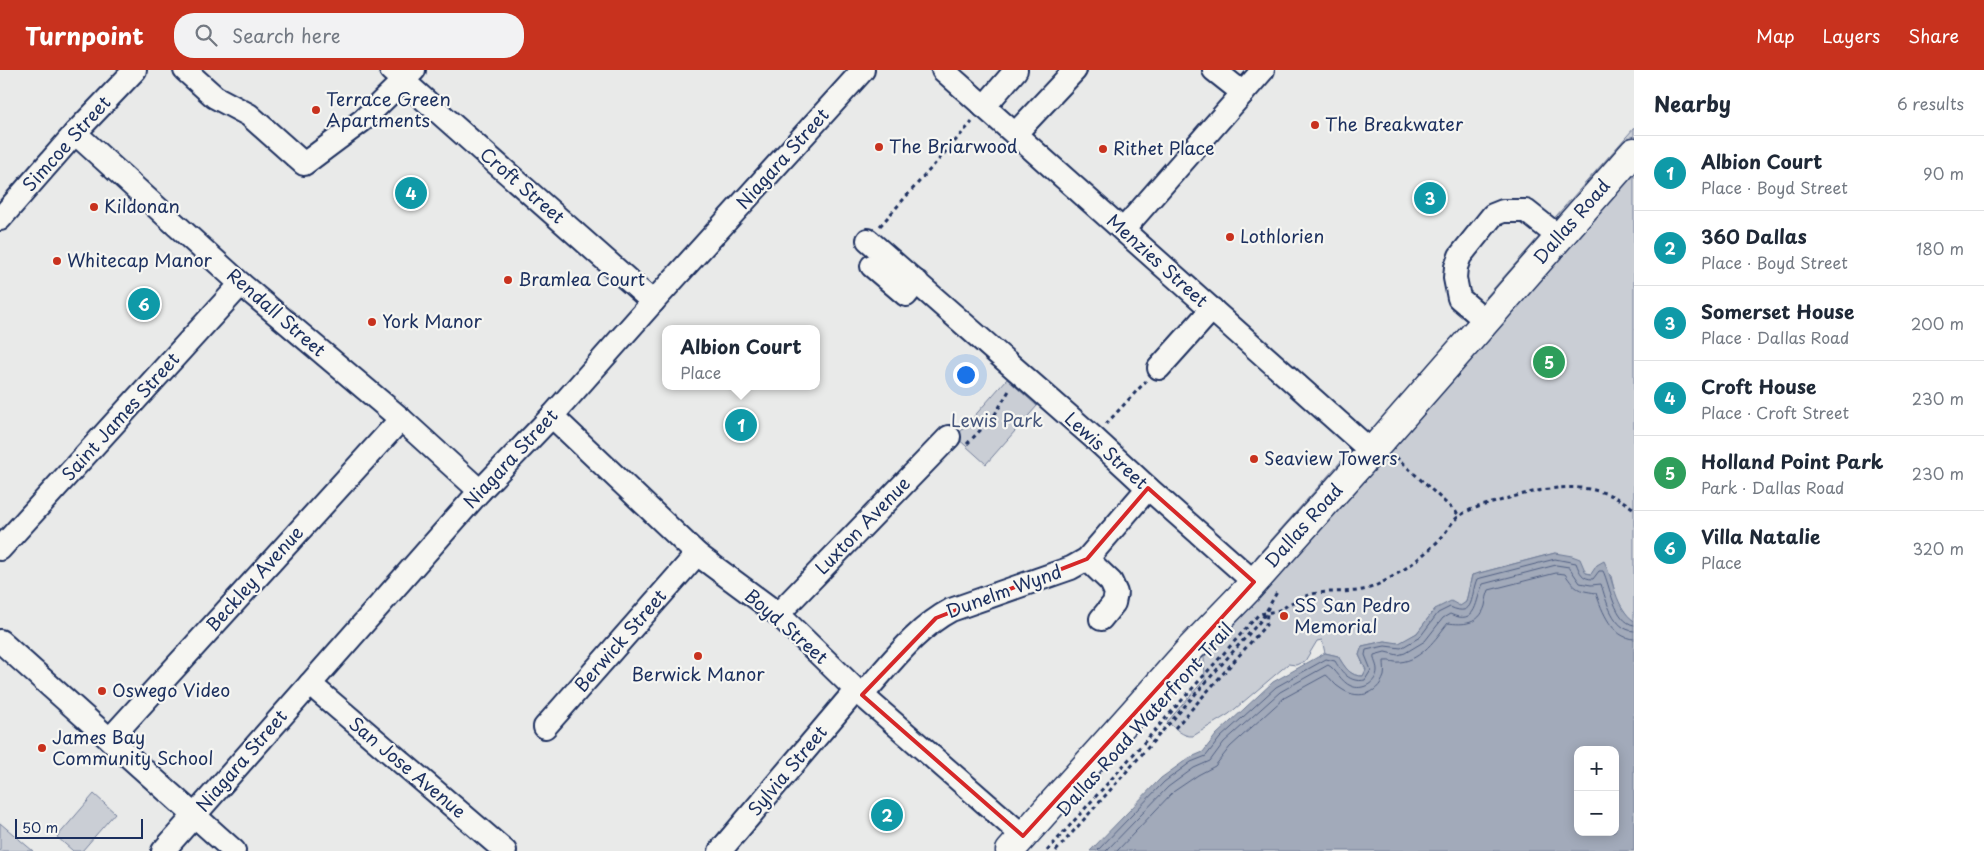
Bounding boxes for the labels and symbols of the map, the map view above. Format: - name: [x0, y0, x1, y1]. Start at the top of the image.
- place label: Terrace Green Apartments: [326, 85, 451, 133]
- street label: Simcoe Street: [16, 89, 116, 197]
- street label: Niagara Street: [729, 102, 835, 214]
- marker: Terrace Green Apartments: [310, 104, 322, 116]
- place label: The Breakwater: [1325, 110, 1464, 137]
- marker: The Breakwater: [1309, 119, 1321, 131]
- place label: The Briarwood: [889, 132, 1018, 159]
- place label: Rithet Place: [1113, 134, 1215, 161]
- street label: Croft Street: [475, 140, 571, 229]
- marker: The Briarwood: [873, 141, 885, 153]
- marker: Rithet Place: [1097, 143, 1109, 155]
- street label: Dallas Road: [1526, 172, 1616, 270]
- pin: 4: [395, 174, 427, 212]
- pin: 3: [1414, 179, 1446, 217]
- place label: Kildonan: [104, 192, 180, 219]
- marker: Kildonan: [88, 201, 100, 213]
- street label: Menzies Street: [1101, 207, 1215, 313]
- place label: Lothlorien: [1240, 222, 1324, 249]
- marker: Lothlorien: [1224, 231, 1236, 243]
- place label: Whitecap Manor: [67, 246, 213, 273]
- marker: Whitecap Manor: [51, 255, 63, 267]
- street label: Rendall Street: [222, 261, 332, 362]
- place label: Bramlea Court: [518, 265, 645, 292]
- marker: Bramlea Court: [502, 274, 514, 286]
- pin: 6: [128, 285, 160, 323]
- place label: York Manor: [382, 307, 482, 334]
- marker: York Manor: [366, 316, 378, 328]
- pin: 5: [1533, 343, 1565, 381]
- street label: Saint James Street: [55, 346, 185, 486]
- your location: [953, 362, 979, 388]
- street label: Niagara Street: [456, 402, 563, 514]
- street label: Lewis Street: [1059, 405, 1155, 495]
- pin: 1: [725, 406, 757, 444]
- park label: Lewis Park: [951, 406, 1043, 433]
- place label: Seaview Towers: [1264, 444, 1397, 471]
- marker: Seaview Towers: [1248, 453, 1260, 465]
- street label: Luxton Avenue: [808, 470, 916, 580]
- street label: Dallas Road: [1258, 477, 1348, 573]
- street label: Beckley Avenue: [199, 519, 309, 637]
- street label: Dunelm Wynd: [942, 557, 1065, 624]
- street label: Boyd Street: [739, 582, 835, 670]
- street label: Berwick Street: [568, 583, 672, 697]
- place label: SS San Pedro Memorial: [1294, 591, 1410, 639]
- marker: SS San Pedro Memorial: [1278, 610, 1290, 622]
- street label: Dallas Road Waterfront Trail: [1049, 616, 1239, 822]
- marker: Berwick Manor: [692, 650, 704, 662]
- place label: Berwick Manor: [631, 660, 765, 687]
- place label: Oswego Video: [112, 676, 230, 703]
- marker: Oswego Video: [96, 685, 108, 697]
- street label: Niagara Street: [189, 703, 293, 817]
- street label: San Jose Avenue: [344, 710, 472, 824]
- street label: Sylvia Street: [741, 719, 833, 821]
- place label: James Bay Community School: [52, 723, 213, 771]
- marker: James Bay Community School: [36, 742, 48, 754]
- pin: 2: [871, 796, 903, 834]
- scale bar: [15, 816, 142, 839]

